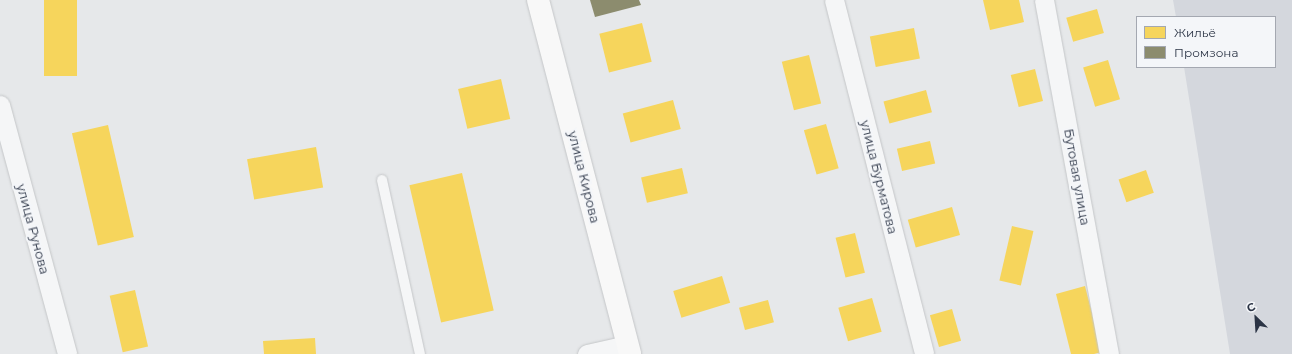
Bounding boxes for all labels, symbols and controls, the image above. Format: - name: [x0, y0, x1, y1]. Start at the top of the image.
- legend: [1136, 16, 1276, 68]
- text: Жильё: [1174, 25, 1216, 40]
- text: Промзона: [1174, 45, 1238, 60]
- street label: улица Бурматова: [857, 118, 901, 236]
- street label: Бутовая улица: [1061, 127, 1093, 227]
- street label: улица Кирова: [565, 129, 603, 225]
- street label: улица Рунова: [13, 182, 53, 276]
- north arrow: [1236, 298, 1276, 338]
- text: С: [1244, 299, 1258, 315]

